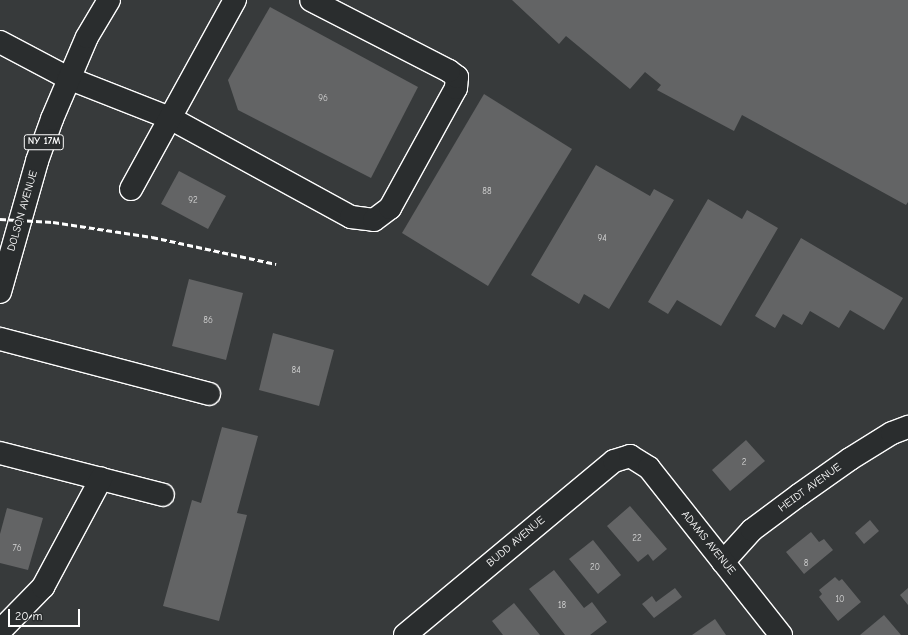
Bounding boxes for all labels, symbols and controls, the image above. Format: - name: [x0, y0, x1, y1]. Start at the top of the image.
- house number: 96: [318, 93, 328, 103]
- road number: NY 17M: [23, 134, 65, 150]
- street label: DOLSON AVENUE: [5, 169, 41, 253]
- house number: 88: [482, 186, 492, 196]
- house number: 92: [188, 195, 198, 205]
- house number: 94: [597, 233, 607, 243]
- house number: 86: [203, 315, 213, 325]
- house number: 84: [292, 365, 300, 375]
- house number: 2: [742, 457, 746, 467]
- street label: HEIDT AVENUE: [776, 461, 844, 515]
- street label: ADAMS AVENUE: [678, 508, 738, 578]
- street label: BUDD AVENUE: [484, 514, 548, 570]
- house number: 22: [632, 533, 642, 543]
- house number: 76: [12, 543, 22, 553]
- house number: 8: [804, 558, 808, 568]
- house number: 20: [590, 562, 600, 572]
- house number: 10: [835, 594, 845, 604]
- house number: 18: [558, 600, 566, 610]
- scale bar: [10, 601, 82, 627]
- text: 20 m: [15, 609, 43, 623]

